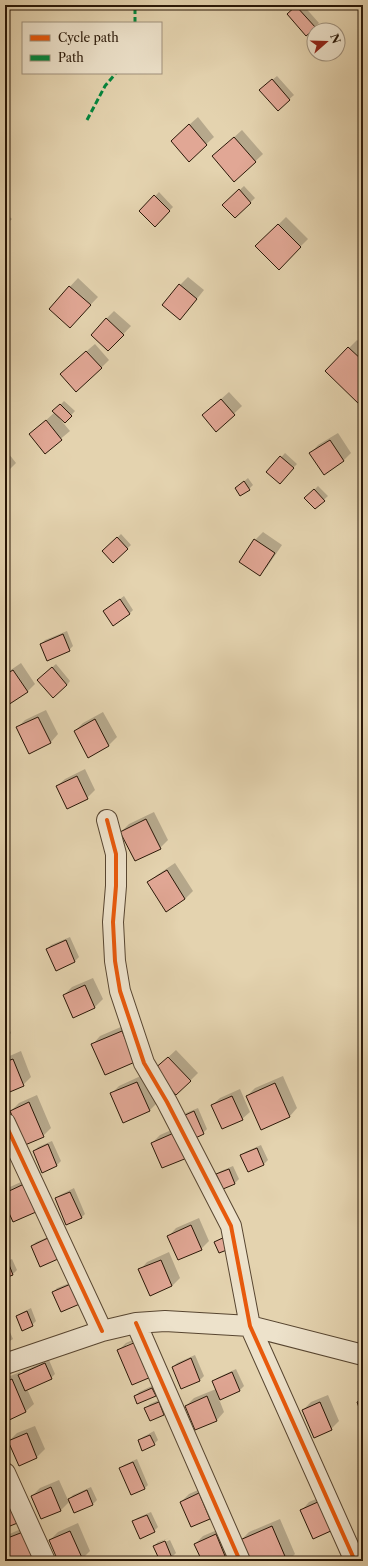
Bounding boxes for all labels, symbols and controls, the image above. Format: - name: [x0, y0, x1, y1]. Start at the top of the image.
- legend: [22, 22, 162, 74]
- north arrow: [306, 22, 346, 62]
- text: Cycle path: [58, 30, 119, 45]
- text: N: [327, 32, 344, 46]
- text: Path: [58, 50, 84, 65]

